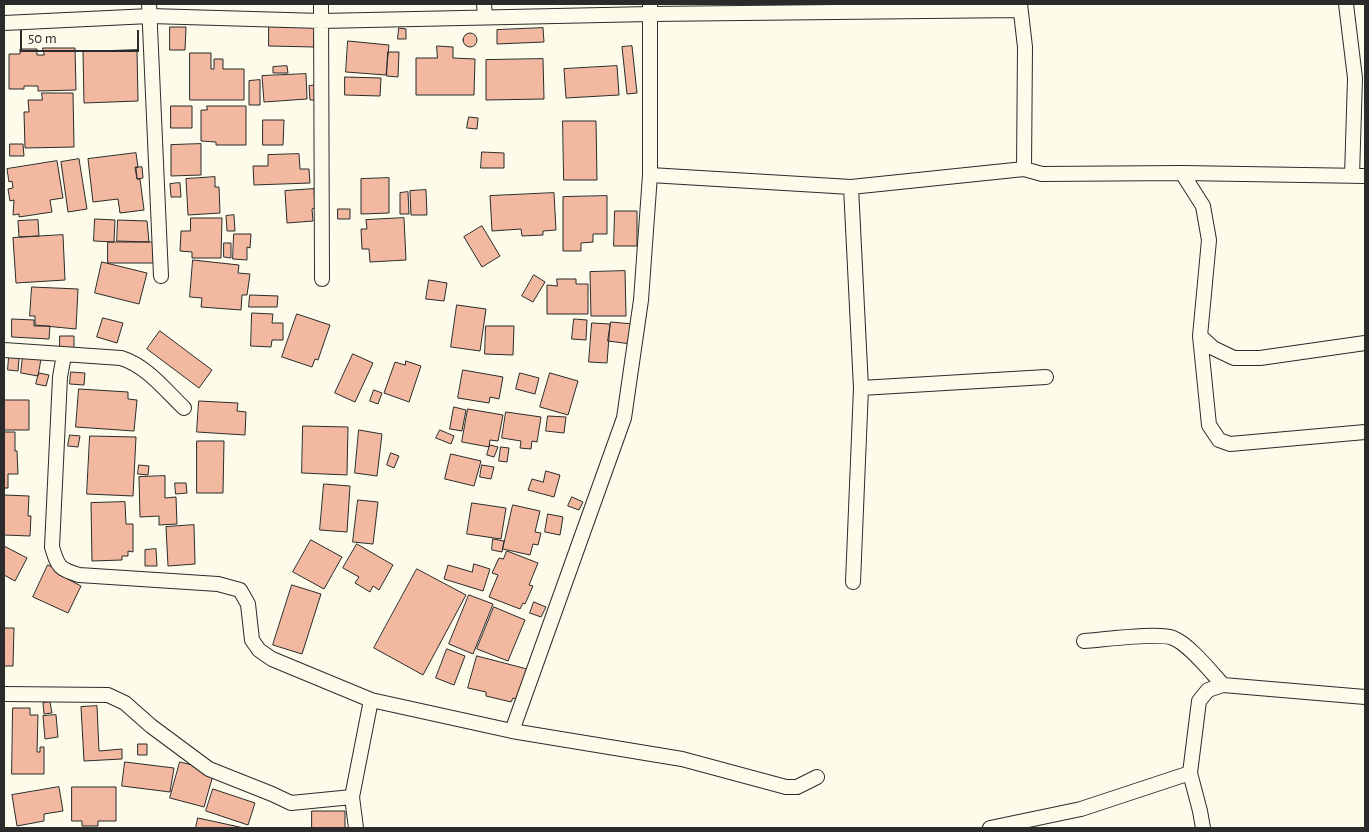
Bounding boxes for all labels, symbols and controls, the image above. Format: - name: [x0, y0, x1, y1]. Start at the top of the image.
- scale bar: [22, 20, 141, 52]
- text: 50 m: [28, 31, 57, 46]

